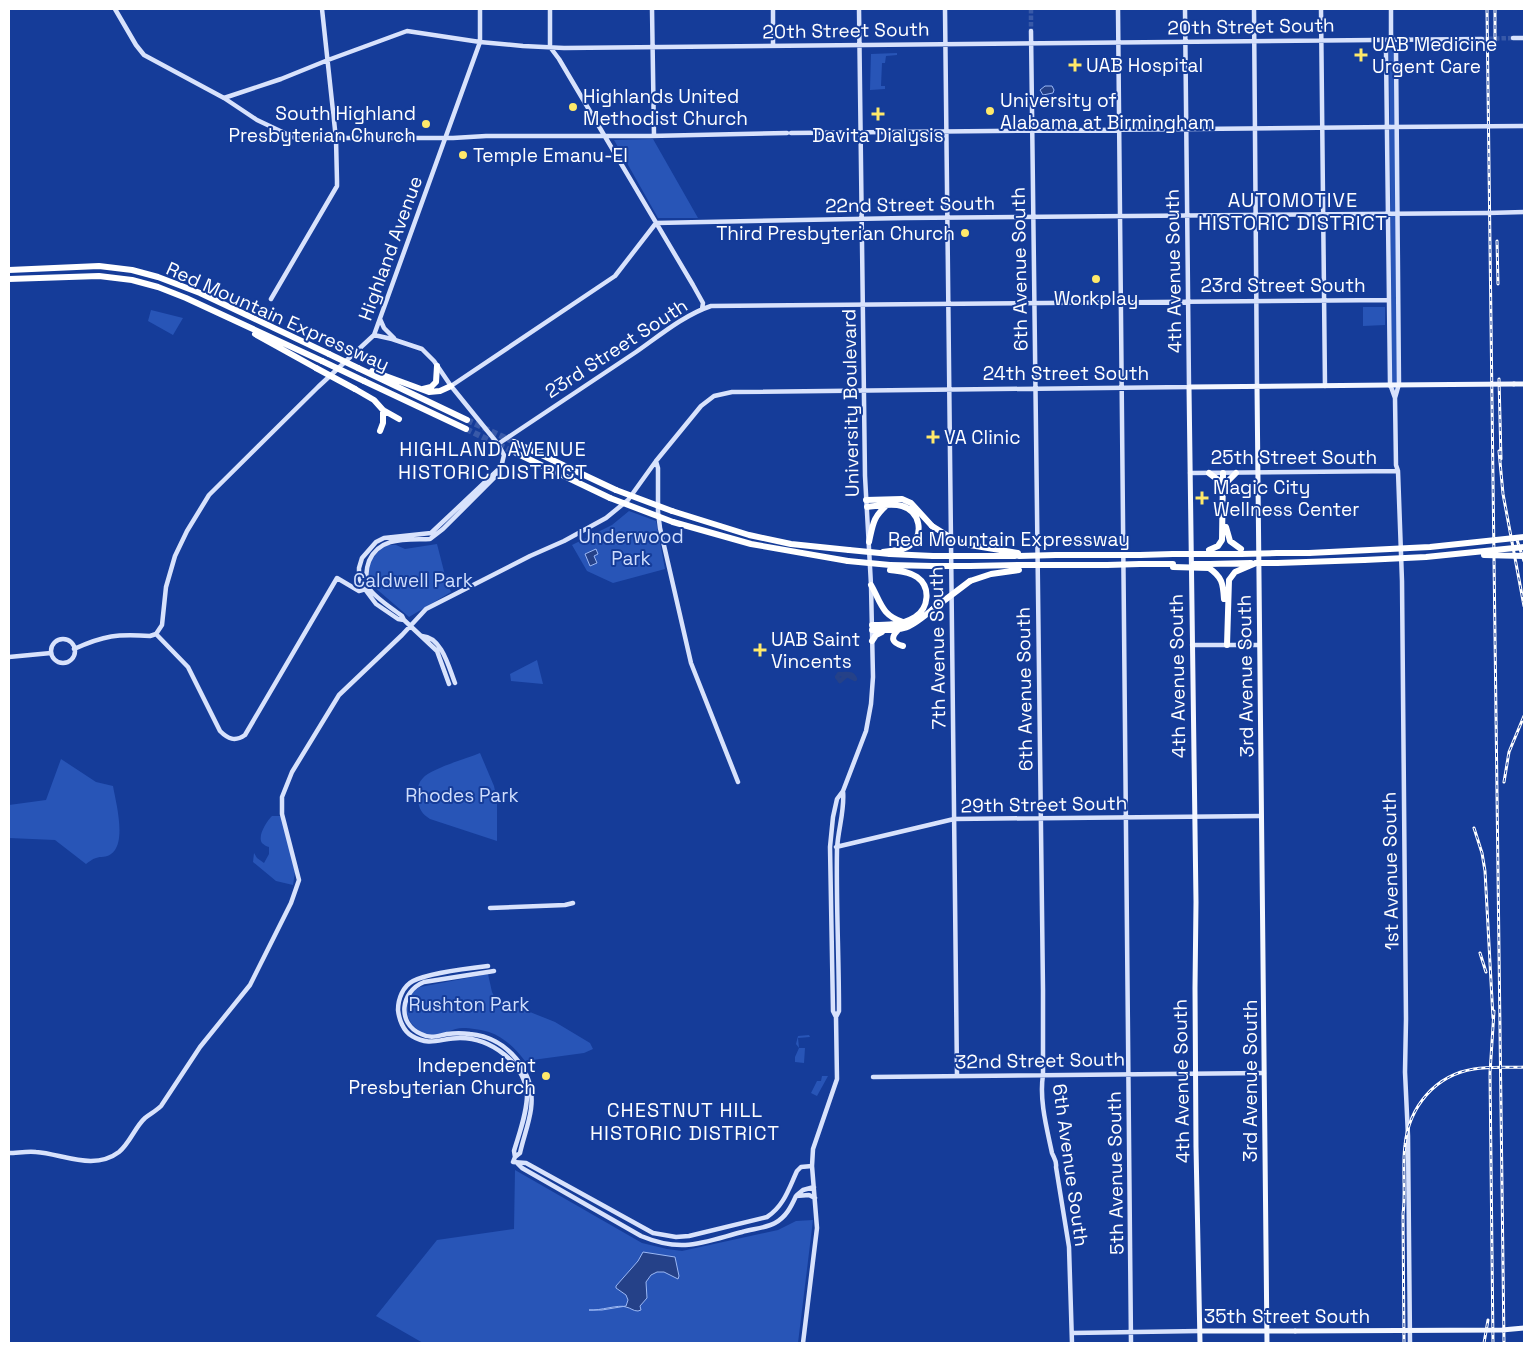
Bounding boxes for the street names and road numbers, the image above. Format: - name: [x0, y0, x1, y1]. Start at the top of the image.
- street label: 20th Street South: [1167, 13, 1335, 40]
- street label: 20th Street South: [762, 17, 930, 44]
- street label: Highland Avenue: [353, 172, 428, 324]
- street label: 6th Avenue South: [1006, 187, 1033, 351]
- street label: 4th Avenue South: [1160, 189, 1187, 353]
- street label: 22nd Street South: [825, 191, 995, 218]
- street label: Red Mountain Expressway: [162, 256, 393, 377]
- street label: 23rd Street South: [1200, 273, 1366, 298]
- street label: 23rd Street South: [540, 293, 692, 404]
- street label: University Boulevard: [836, 309, 865, 497]
- street label: 24th Street South: [983, 361, 1149, 386]
- street label: 25th Street South: [1211, 445, 1377, 470]
- street label: Red Mountain Expressway: [888, 527, 1130, 552]
- street label: 7th Avenue South: [924, 566, 951, 730]
- street label: 4th Avenue South: [1164, 594, 1191, 758]
- street label: 3rd Avenue South: [1232, 595, 1259, 757]
- street label: 6th Avenue South: [1011, 607, 1038, 771]
- street label: 29th Street South: [960, 791, 1128, 818]
- street label: 1st Avenue South: [1377, 792, 1404, 950]
- street label: 4th Avenue South: [1168, 999, 1195, 1163]
- street label: 3rd Avenue South: [1238, 1000, 1263, 1162]
- street label: 32nd Street South: [955, 1047, 1125, 1074]
- street label: 6th Avenue South: [1047, 1082, 1094, 1248]
- street label: 5th Avenue South: [1102, 1091, 1129, 1255]
- street label: 35th Street South: [1204, 1304, 1370, 1329]

